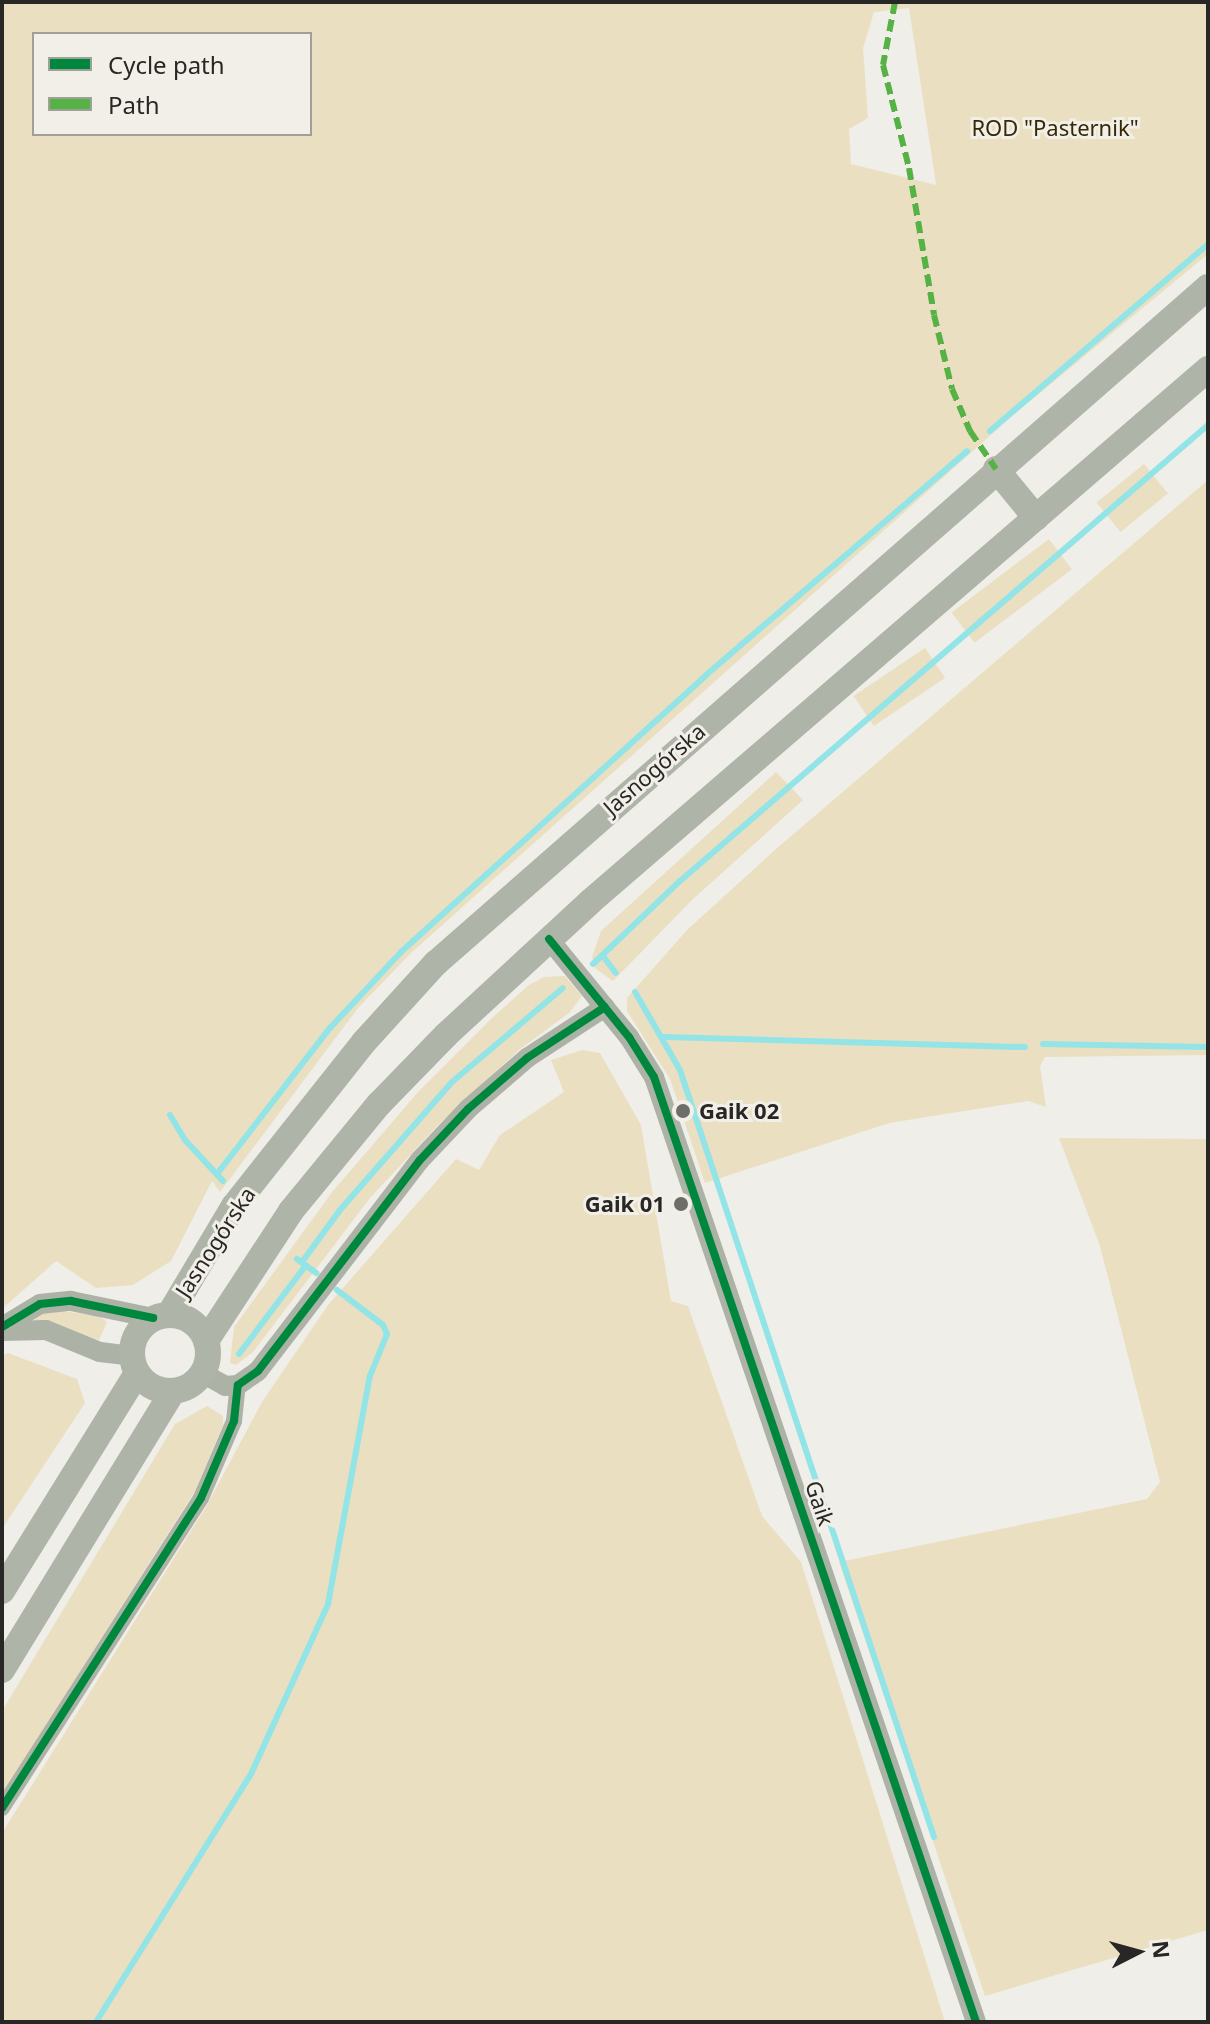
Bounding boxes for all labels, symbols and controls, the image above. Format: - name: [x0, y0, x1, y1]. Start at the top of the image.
- legend: [32, 32, 312, 136]
- text: Cycle path: [108, 48, 225, 81]
- text: Path: [108, 88, 159, 121]
- park label: ROD "Pasternik": [971, 115, 1139, 141]
- street label: Jasnogórska: [598, 718, 710, 820]
- place label: Gaik 02: [699, 1098, 779, 1124]
- marker: Gaik 02: [674, 1102, 692, 1120]
- street label: Jasnogórska: [170, 1182, 260, 1302]
- place label: Gaik 01: [585, 1191, 665, 1217]
- marker: Gaik 01: [672, 1195, 690, 1213]
- street label: Gaik: [800, 1477, 840, 1529]
- north arrow: [1098, 1912, 1178, 1992]
- text: N: [1146, 1939, 1178, 1960]

